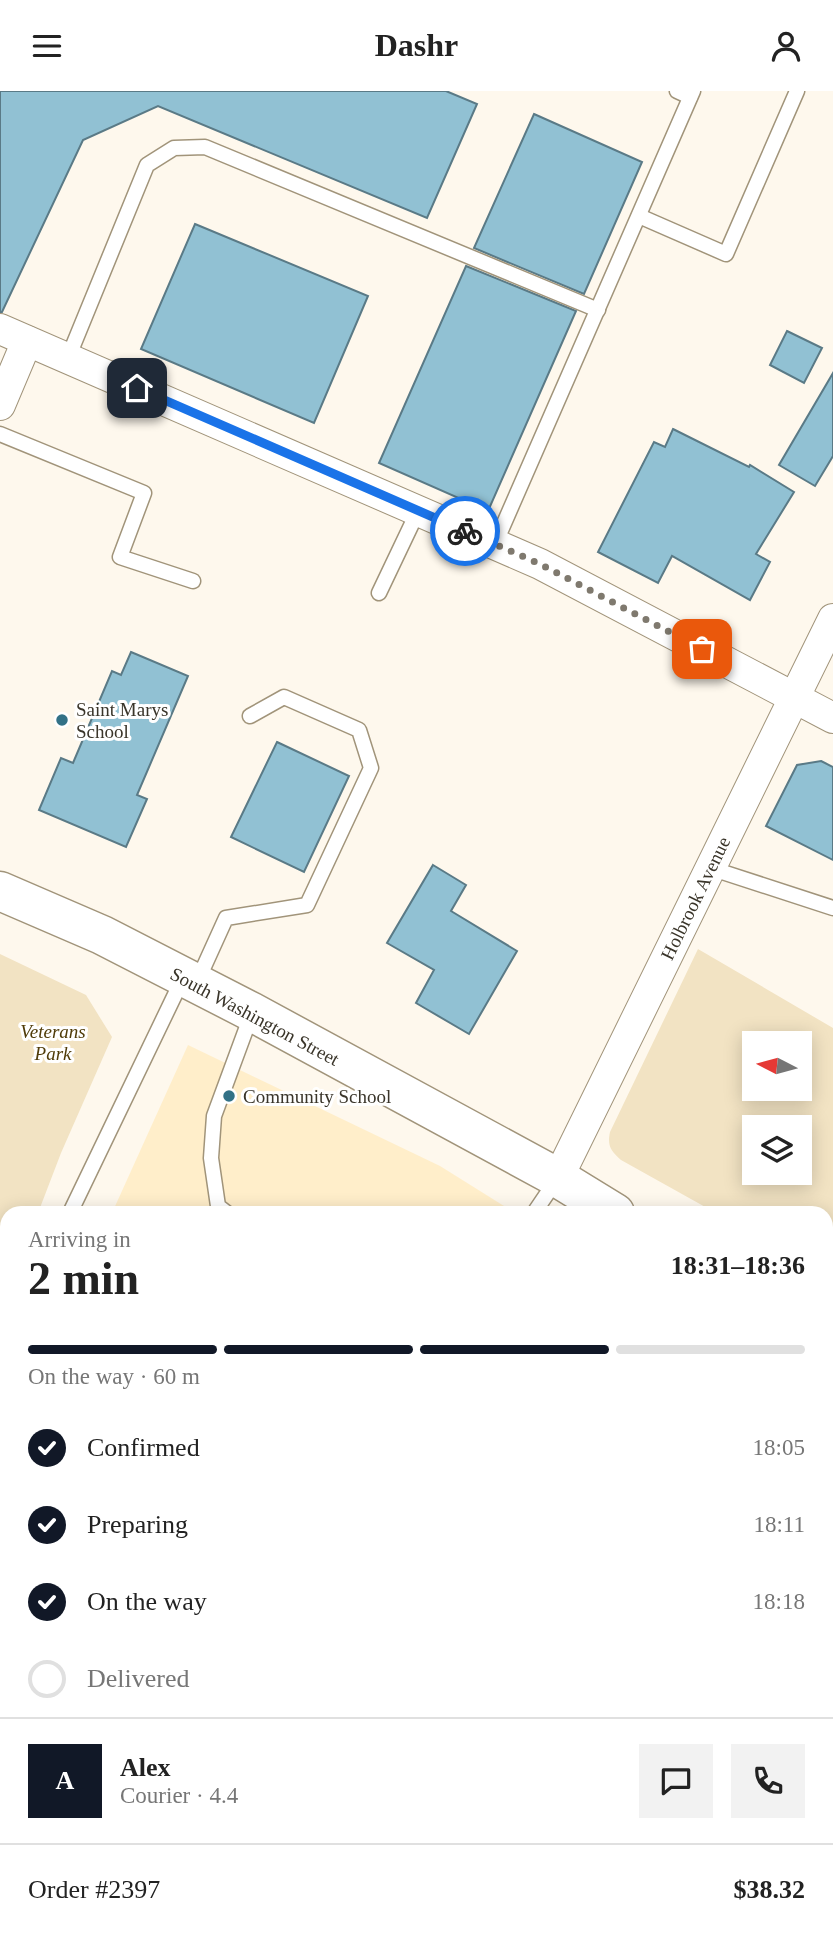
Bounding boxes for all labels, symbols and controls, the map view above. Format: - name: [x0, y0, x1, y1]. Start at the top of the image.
- icon: menu: [28, 27, 66, 65]
- text: Dashr: [375, 27, 458, 63]
- icon: person: [767, 27, 805, 65]
- pin: [107, 358, 167, 418]
- icon: home: [118, 369, 156, 407]
- courier: [430, 496, 500, 566]
- icon: bike: [446, 512, 484, 550]
- pin: [672, 619, 732, 679]
- icon: bag: [683, 630, 721, 668]
- place label: Saint Marys School: [76, 699, 168, 742]
- marker: Saint Marys School: [54, 712, 70, 728]
- street label: Holbrook Avenue: [657, 833, 734, 963]
- street label: South Washington Street: [167, 963, 343, 1070]
- park label: Veterans Park: [20, 1021, 86, 1064]
- north arrow: [742, 1031, 812, 1101]
- map controls: [742, 1031, 812, 1185]
- place label: Community School: [243, 1086, 391, 1107]
- marker: Community School: [221, 1088, 237, 1104]
- button: layers: [742, 1115, 812, 1185]
- text: Arriving in: [28, 1227, 131, 1252]
- text: 18:31–18:36: [671, 1251, 805, 1280]
- text: 2 min: [28, 1253, 139, 1304]
- text: On the way · 60 m: [28, 1364, 200, 1389]
- icon: check: [28, 1429, 66, 1467]
- text: Confirmed: [87, 1433, 200, 1462]
- text: 18:05: [753, 1435, 805, 1460]
- icon: check: [28, 1506, 66, 1544]
- text: Preparing: [87, 1510, 188, 1539]
- text: 18:11: [753, 1512, 805, 1537]
- icon: check: [28, 1583, 66, 1621]
- text: On the way: [87, 1587, 207, 1616]
- text: 18:18: [753, 1589, 805, 1614]
- text: Delivered: [87, 1664, 190, 1693]
- button: chat: [639, 1744, 713, 1818]
- button: phone: [731, 1744, 805, 1818]
- text: Alex: [120, 1753, 171, 1782]
- text: A: [56, 1766, 74, 1795]
- text: Courier · 4.4: [120, 1783, 238, 1808]
- text: Order #2397: [28, 1875, 160, 1904]
- text: $38.32: [734, 1875, 805, 1904]

